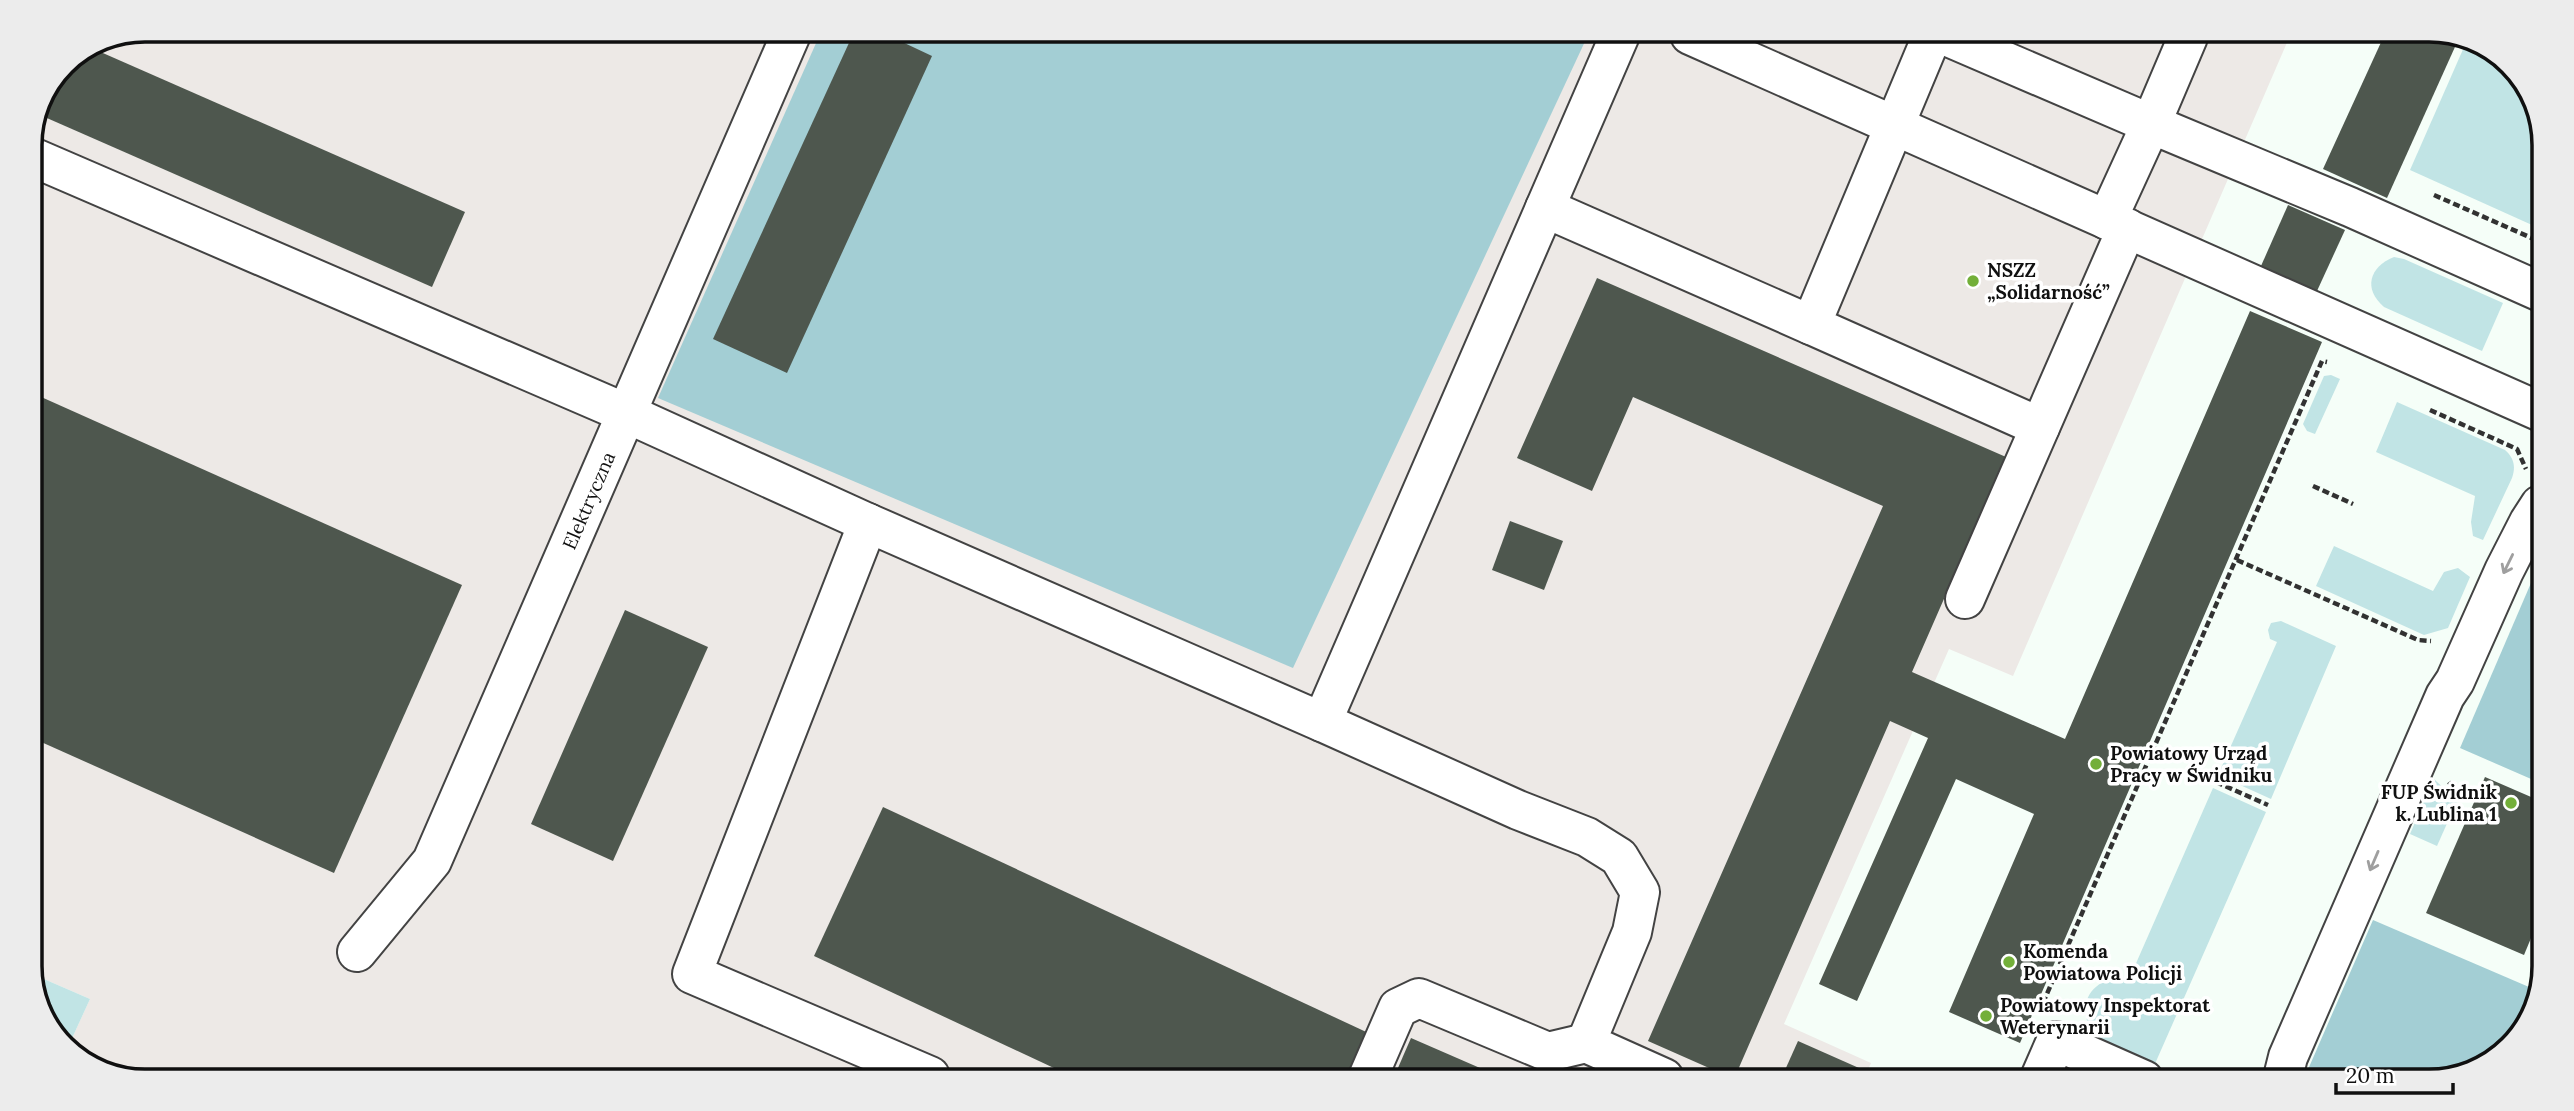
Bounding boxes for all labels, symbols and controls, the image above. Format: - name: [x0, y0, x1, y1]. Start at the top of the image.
- place label: NSZZ „Solidarność”: [1987, 258, 2110, 304]
- marker: NSZZ „Solidarność”: [1965, 273, 1981, 289]
- street label: Elektryczna: [557, 448, 620, 553]
- one-way arrow: [2500, 553, 2514, 574]
- place label: Powiatowy Urząd Pracy w Świdniku: [2110, 741, 2273, 787]
- marker: Powiatowy Urząd Pracy w Świdniku: [2088, 756, 2104, 772]
- place label: FUP Świdnik k. Lublina 1: [2381, 780, 2497, 826]
- marker: FUP Świdnik k. Lublina 1: [2503, 795, 2519, 811]
- one-way arrow: [2367, 849, 2380, 871]
- place label: Komenda Powiatowa Policji: [2023, 939, 2182, 985]
- marker: Komenda Powiatowa Policji: [2001, 954, 2017, 970]
- place label: Powiatowy Inspektorat Weterynarii: [2000, 993, 2211, 1039]
- marker: Powiatowy Inspektorat Weterynarii: [1978, 1008, 1994, 1024]
- scale bar: [2336, 1052, 2453, 1096]
- text: 20 m: [2346, 1062, 2395, 1089]

